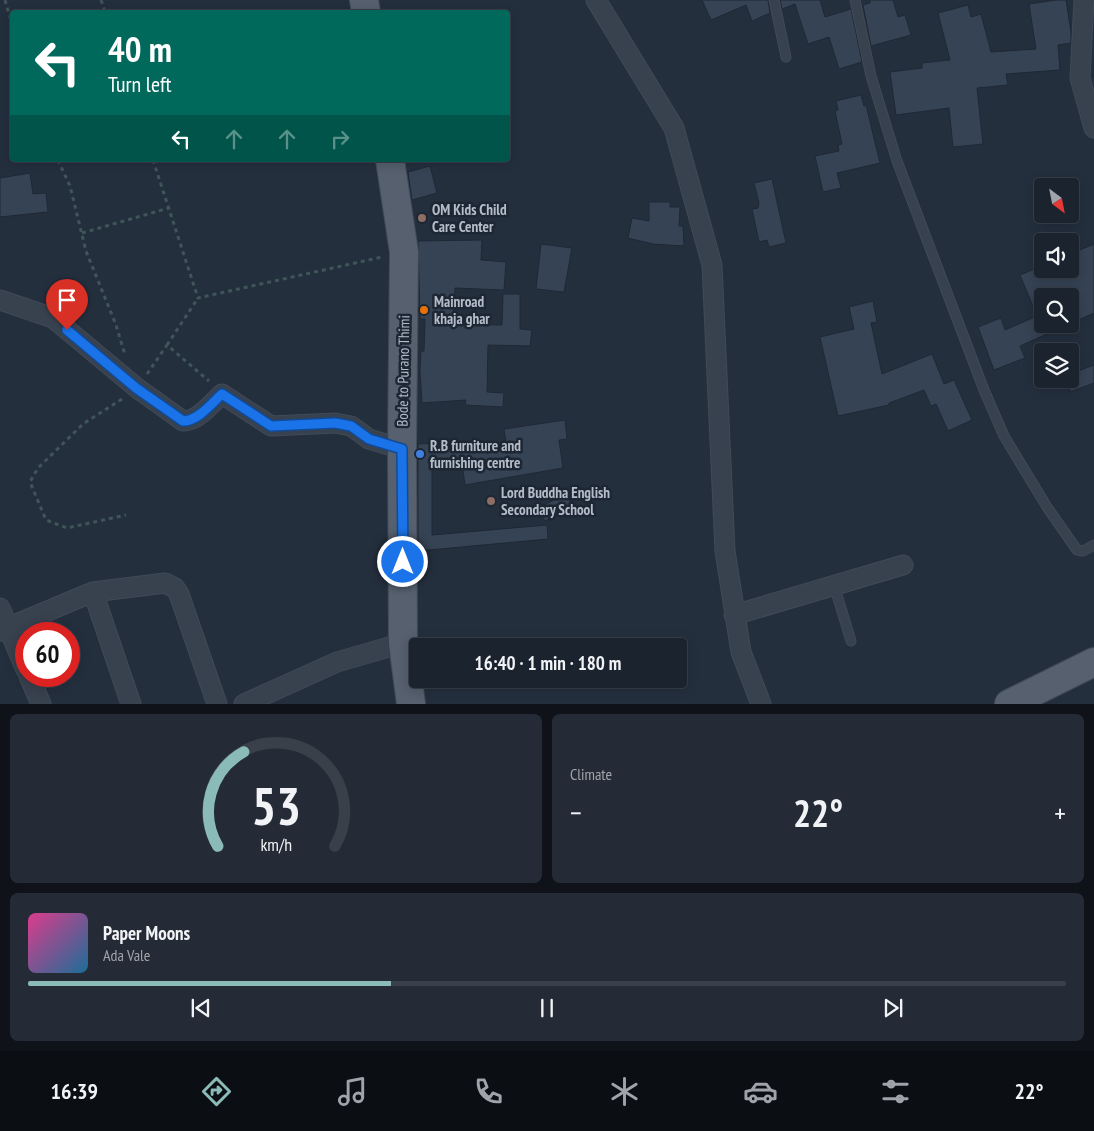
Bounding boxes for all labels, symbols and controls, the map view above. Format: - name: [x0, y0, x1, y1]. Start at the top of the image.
- text: 40 m: [108, 26, 172, 72]
- icon: left: [25, 30, 90, 95]
- text: Turn left: [108, 70, 172, 98]
- icon: left: [167, 125, 195, 153]
- icon: ahead: [220, 125, 248, 153]
- icon: ahead: [273, 125, 301, 153]
- icon: right: [326, 125, 354, 153]
- north arrow: [1034, 178, 1079, 222]
- map controls: [1034, 178, 1079, 388]
- place label: OM Kids Child Care Center: [432, 200, 507, 236]
- marker: OM Kids Child Care Center: [416, 212, 428, 224]
- button: sound: [1034, 233, 1079, 278]
- pin: [46, 279, 88, 330]
- icon: arrive: [53, 286, 81, 314]
- button: search: [1034, 288, 1079, 333]
- place label: Mainroad khaja ghar: [434, 292, 490, 328]
- marker: Mainroad khaja ghar: [418, 304, 430, 316]
- street label: Bode to Purano Thimi: [393, 315, 413, 427]
- button: layers: [1034, 343, 1079, 388]
- place label: R.B furniture and furnishing centre: [430, 436, 521, 472]
- marker: R.B furniture and furnishing centre: [414, 448, 426, 460]
- place label: Lord Buddha English Secondary School: [501, 483, 610, 519]
- marker: Lord Buddha English Secondary School: [485, 495, 497, 507]
- position arrow: [376, 535, 428, 587]
- speed limit sign: 60: [15, 622, 80, 687]
- text: 16:40 · 1 min · 180 m: [475, 651, 621, 675]
- text: Climate: [570, 764, 612, 784]
- text: 53: [251, 772, 301, 839]
- text: 22°: [793, 788, 843, 837]
- text: −: [570, 794, 582, 831]
- text: +: [1054, 794, 1066, 831]
- text: km/h: [260, 833, 292, 856]
- text: Paper Moons: [103, 921, 190, 945]
- text: Ada Vale: [103, 945, 150, 965]
- icon: previous: [187, 994, 215, 1022]
- icon: pause: [533, 994, 561, 1022]
- icon: next: [879, 994, 907, 1022]
- icon: directions: [199, 1074, 234, 1109]
- icon: music: [335, 1074, 370, 1109]
- icon: phone: [471, 1074, 506, 1109]
- icon: climate: [607, 1074, 642, 1109]
- icon: car: [743, 1074, 778, 1109]
- icon: filters: [878, 1074, 913, 1109]
- text: 16:39: [50, 1077, 98, 1105]
- text: 22°: [1014, 1077, 1043, 1105]

